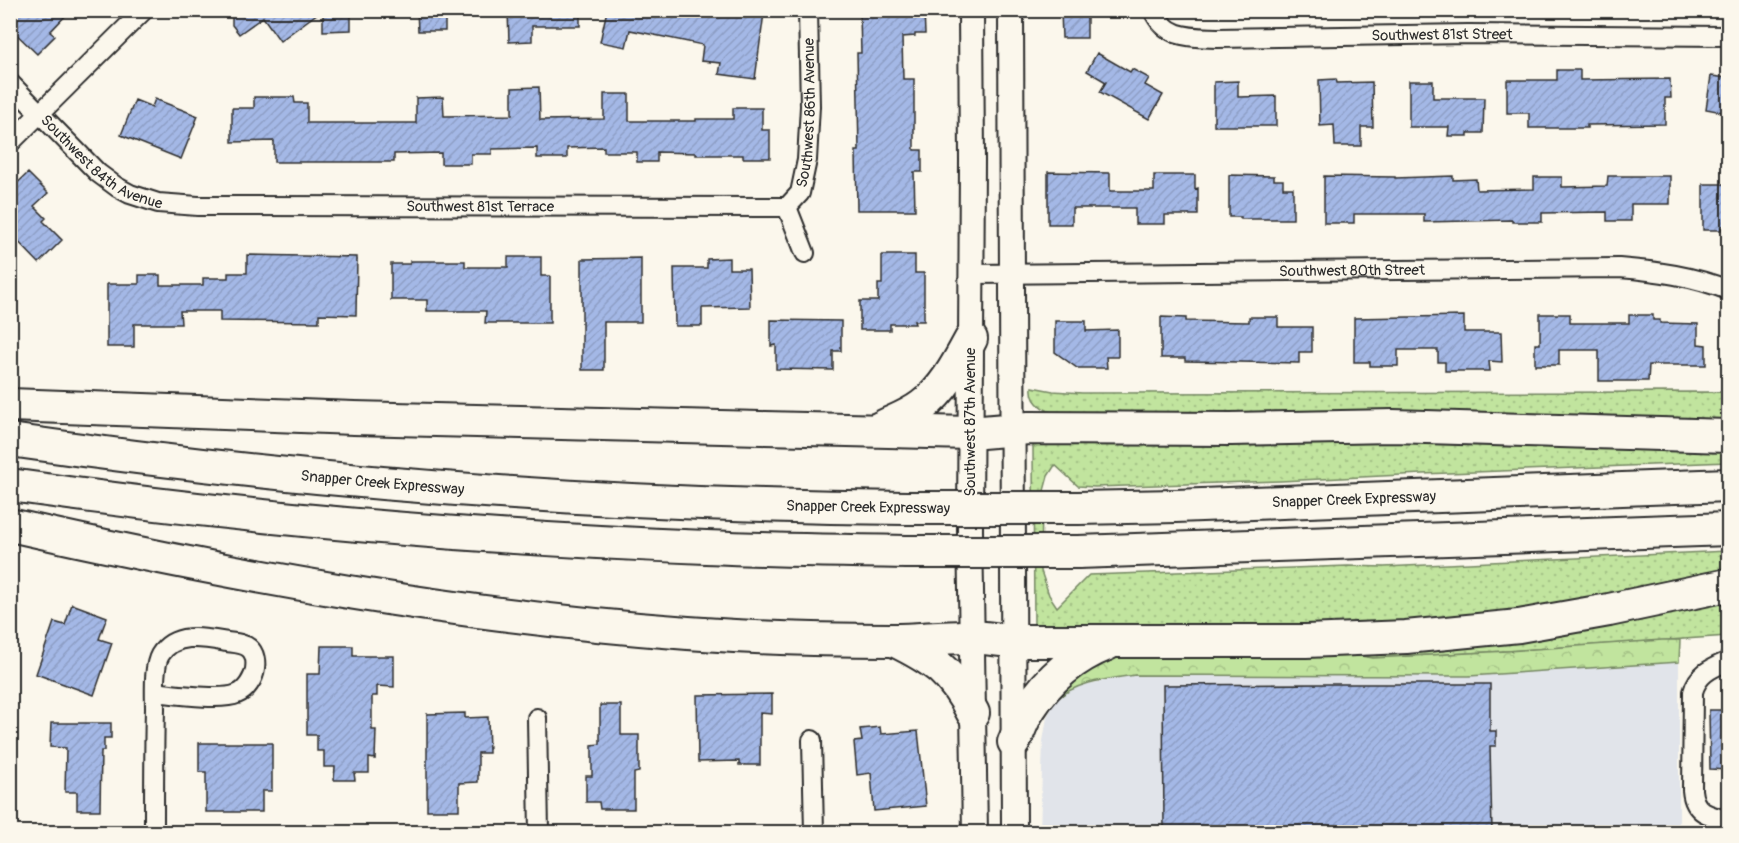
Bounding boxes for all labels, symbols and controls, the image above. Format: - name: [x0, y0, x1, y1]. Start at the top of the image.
- street label: Southwest 81st Street: [1371, 25, 1514, 46]
- street label: Southwest 86th Avenue: [792, 37, 820, 189]
- street label: Southwest 84th Avenue: [36, 111, 164, 213]
- street label: Southwest 81st Terrace: [406, 197, 555, 217]
- street label: Southwest 80th Street: [1279, 261, 1426, 281]
- street label: Southwest 87th Avenue: [961, 347, 980, 496]
- street label: Snapper Creek Expressway: [300, 466, 466, 500]
- street label: Snapper Creek Expressway: [1271, 487, 1437, 512]
- street label: Snapper Creek Expressway: [786, 497, 951, 518]

